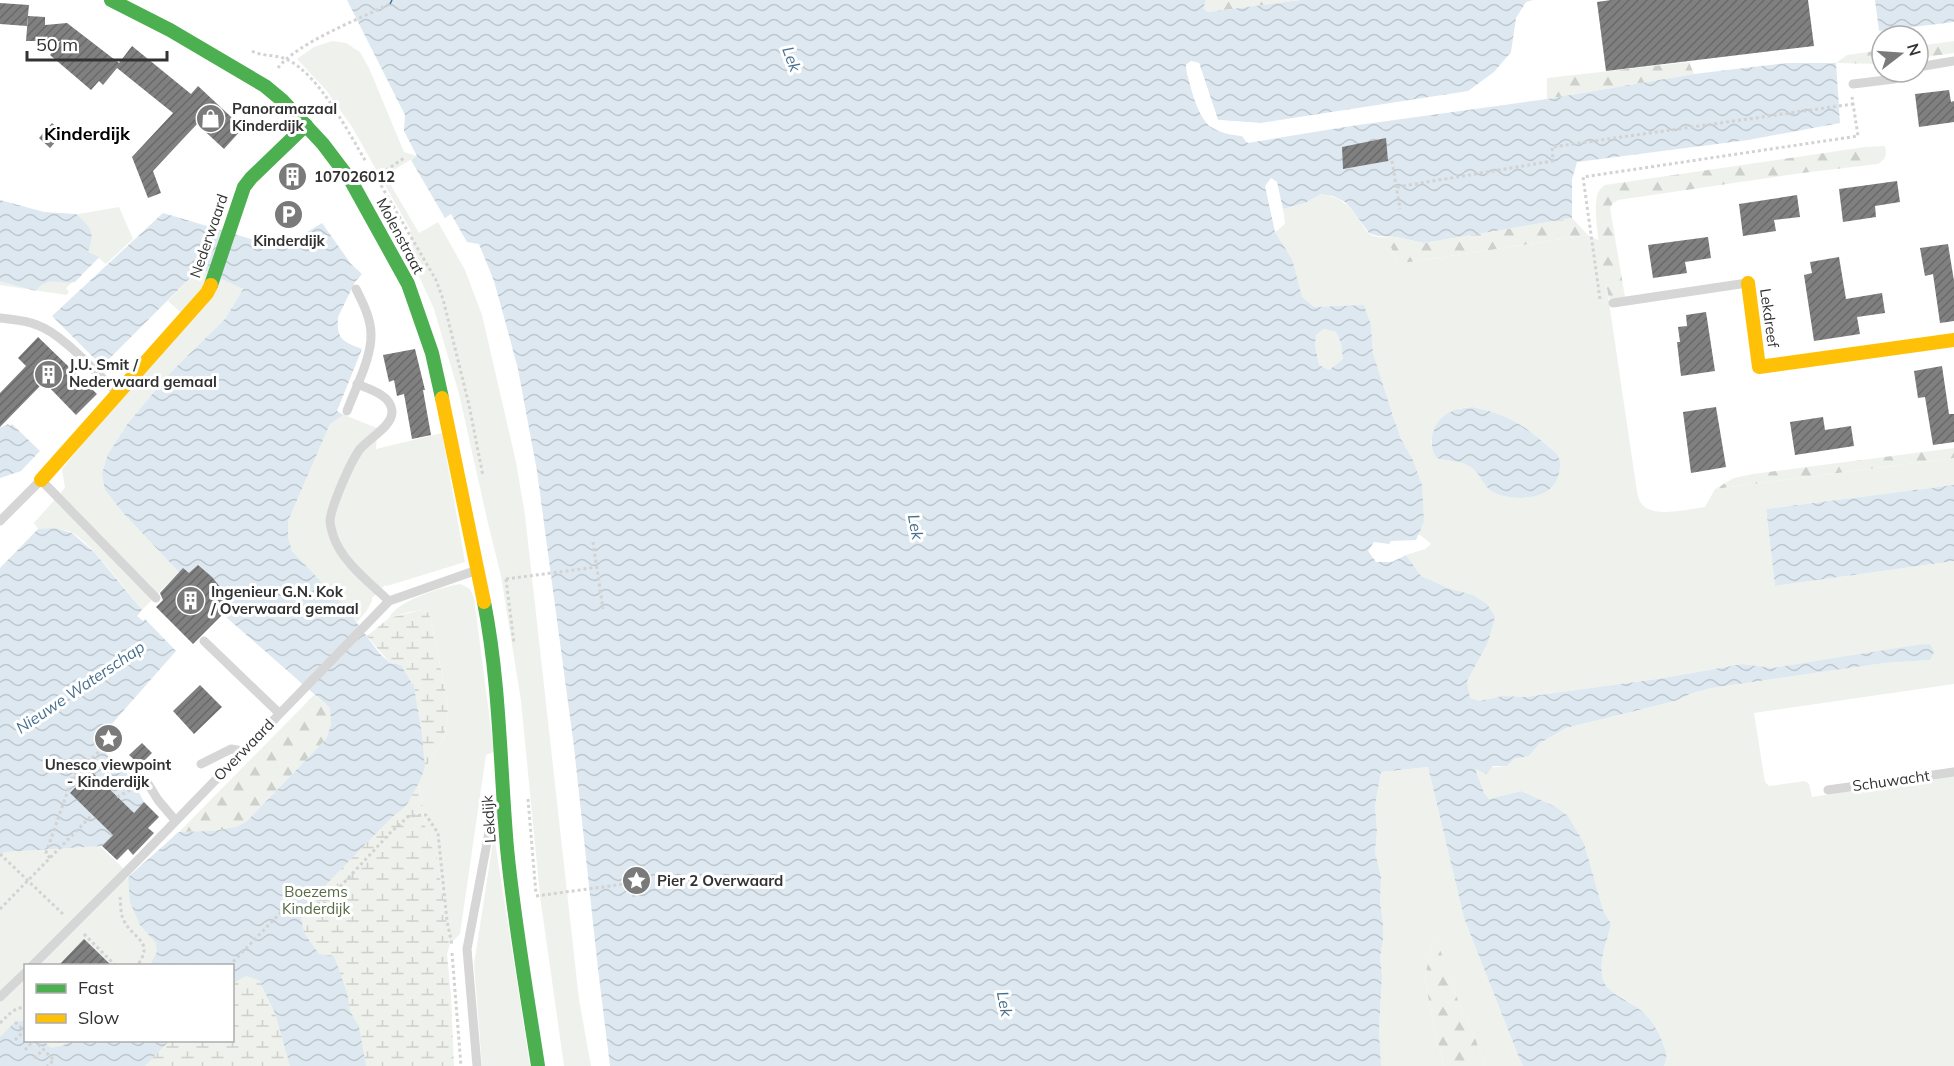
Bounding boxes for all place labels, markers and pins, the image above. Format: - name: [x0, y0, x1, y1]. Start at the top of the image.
- place label: Panoramazaal Kinderdijk: [232, 99, 337, 135]
- shop icon: Panoramazaal Kinderdijk: [195, 102, 227, 134]
- building icon: 107026012: [277, 161, 309, 193]
- place label: 107026012: [314, 167, 395, 186]
- parking icon: Kinderdijk: [273, 198, 305, 230]
- place label: Kinderdijk: [253, 231, 326, 250]
- place label: J.U. Smit / Nederwaard gemaal: [69, 355, 217, 391]
- building icon: J.U. Smit / Nederwaard gemaal: [32, 358, 64, 390]
- place label: Ingenieur G.N. Kok / Overwaard gemaal: [210, 582, 359, 618]
- building icon: Ingenieur G.N. Kok / Overwaard gemaal: [174, 585, 206, 617]
- place icon: Unesco viewpoint - Kinderdijk: [92, 722, 124, 754]
- place label: Unesco viewpoint - Kinderdijk: [45, 755, 172, 791]
- place icon: Pier 2 Overwaard: [620, 865, 652, 897]
- place label: Pier 2 Overwaard: [657, 871, 783, 890]

